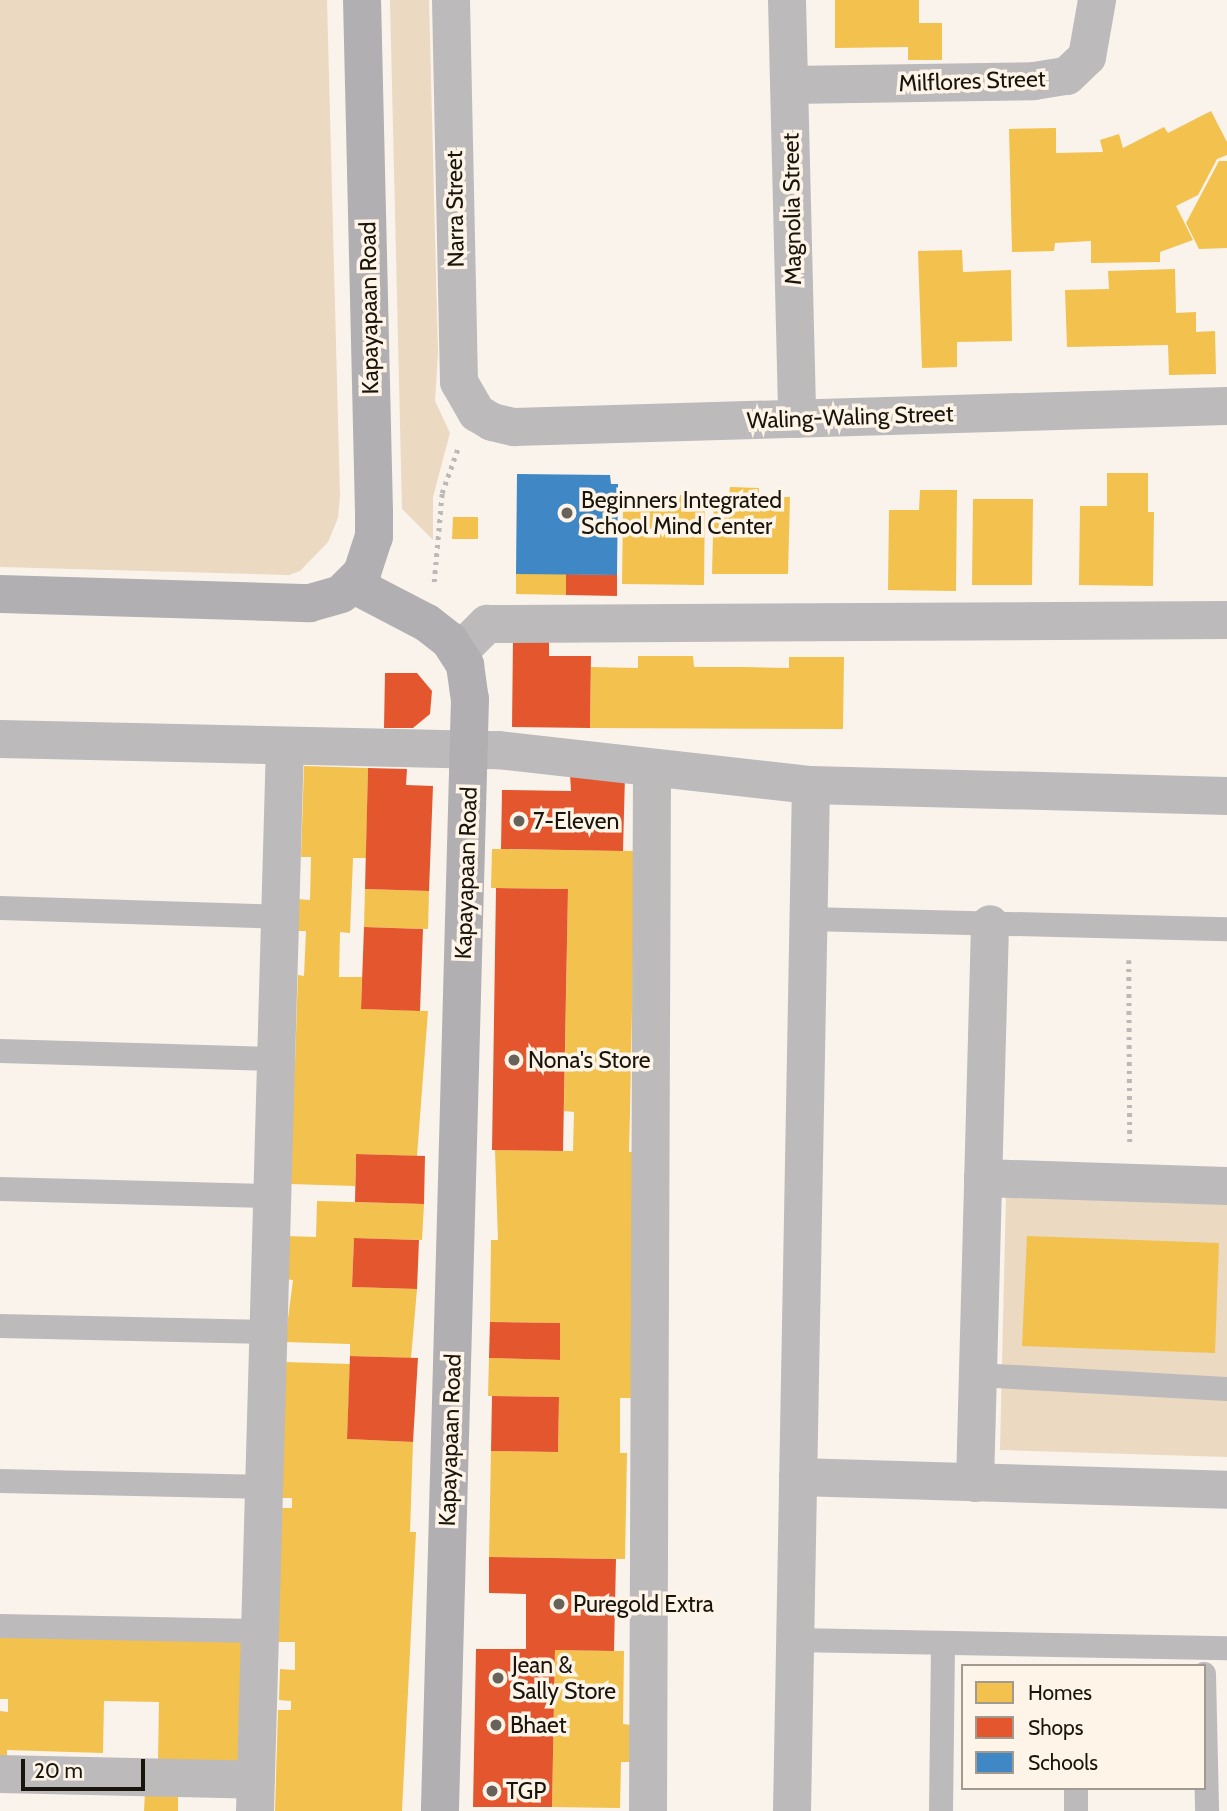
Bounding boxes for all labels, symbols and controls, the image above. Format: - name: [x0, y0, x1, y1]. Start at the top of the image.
- street label: Milflores Street: [898, 65, 1046, 97]
- street label: Magnolia Street: [777, 133, 807, 285]
- street label: Narra Street: [440, 150, 470, 268]
- street label: Kapayapaan Road: [354, 221, 384, 395]
- street label: Waling-Waling Street: [746, 400, 954, 434]
- place label: Beginners Integrated School Mind Center: [581, 486, 782, 540]
- marker: Beginners Integrated School Mind Center: [559, 505, 575, 521]
- street label: Kapayapaan Road: [449, 786, 483, 960]
- place label: 7-Eleven: [533, 807, 619, 835]
- marker: 7-Eleven: [511, 813, 527, 829]
- place label: Nona's Store: [528, 1046, 650, 1074]
- marker: Nona's Store: [506, 1052, 522, 1068]
- street label: Kapayapaan Road: [433, 1353, 467, 1527]
- place label: Puregold Extra: [573, 1590, 714, 1618]
- marker: Puregold Extra: [551, 1596, 567, 1612]
- place label: Jean & Sally Store: [512, 1651, 616, 1705]
- legend: [961, 1664, 1206, 1790]
- marker: Jean & Sally Store: [490, 1670, 506, 1686]
- text: Homes: [1028, 1680, 1092, 1705]
- place label: Bhaet: [510, 1711, 567, 1739]
- text: Shops: [1028, 1715, 1083, 1740]
- marker: Bhaet: [488, 1717, 504, 1733]
- scale bar: [24, 1744, 149, 1788]
- text: Schools: [1028, 1750, 1098, 1775]
- text: 20 m: [34, 1758, 83, 1783]
- place label: TGP: [506, 1777, 546, 1805]
- marker: TGP: [484, 1783, 500, 1799]

